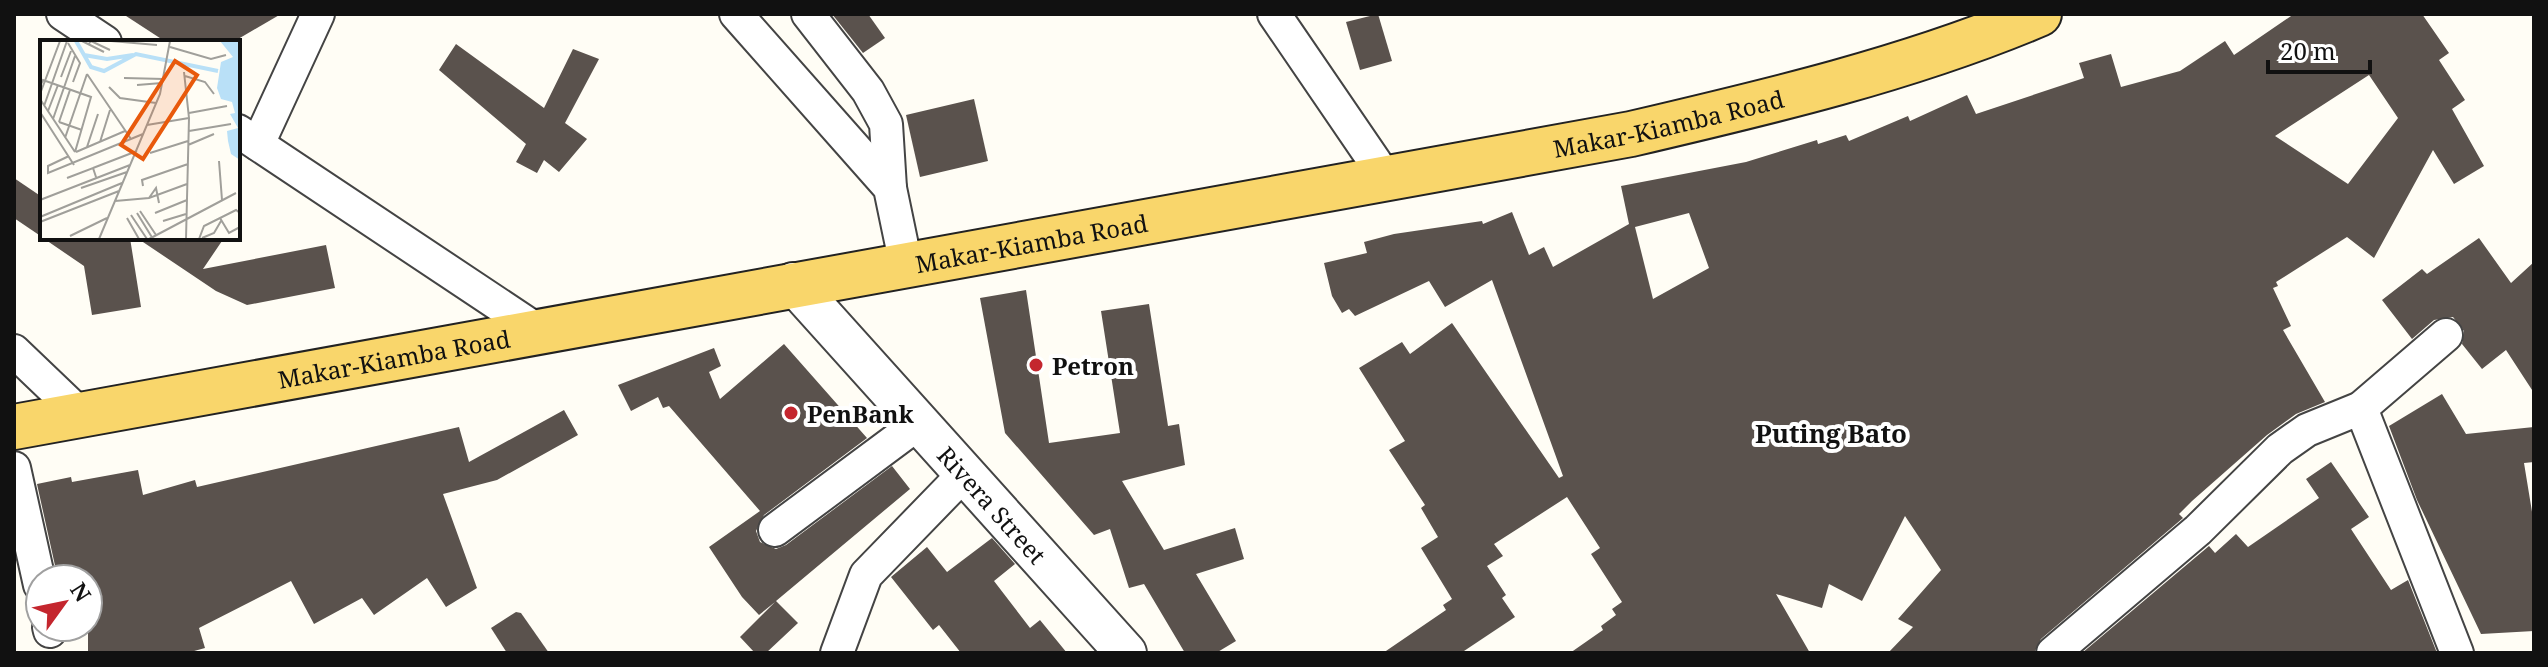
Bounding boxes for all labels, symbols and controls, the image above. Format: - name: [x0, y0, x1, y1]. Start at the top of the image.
- scale bar: [2268, 24, 2370, 74]
- text: 20 m: [2280, 34, 2336, 67]
- inset map: [40, 40, 240, 240]
- street label: Makar-Kiamba Road: [1550, 81, 1787, 164]
- street label: Makar-Kiamba Road: [913, 205, 1150, 280]
- street label: Makar-Kiamba Road: [275, 321, 513, 395]
- place label: Petron: [1052, 349, 1134, 382]
- marker: Petron: [1027, 356, 1045, 374]
- place label: PenBank: [807, 397, 915, 430]
- marker: PenBank: [782, 404, 800, 422]
- district label: Puting Bato: [1755, 415, 1907, 451]
- street label: Rivera Street: [931, 439, 1054, 570]
- north arrow: [24, 563, 104, 643]
- text: N: [64, 576, 99, 607]

